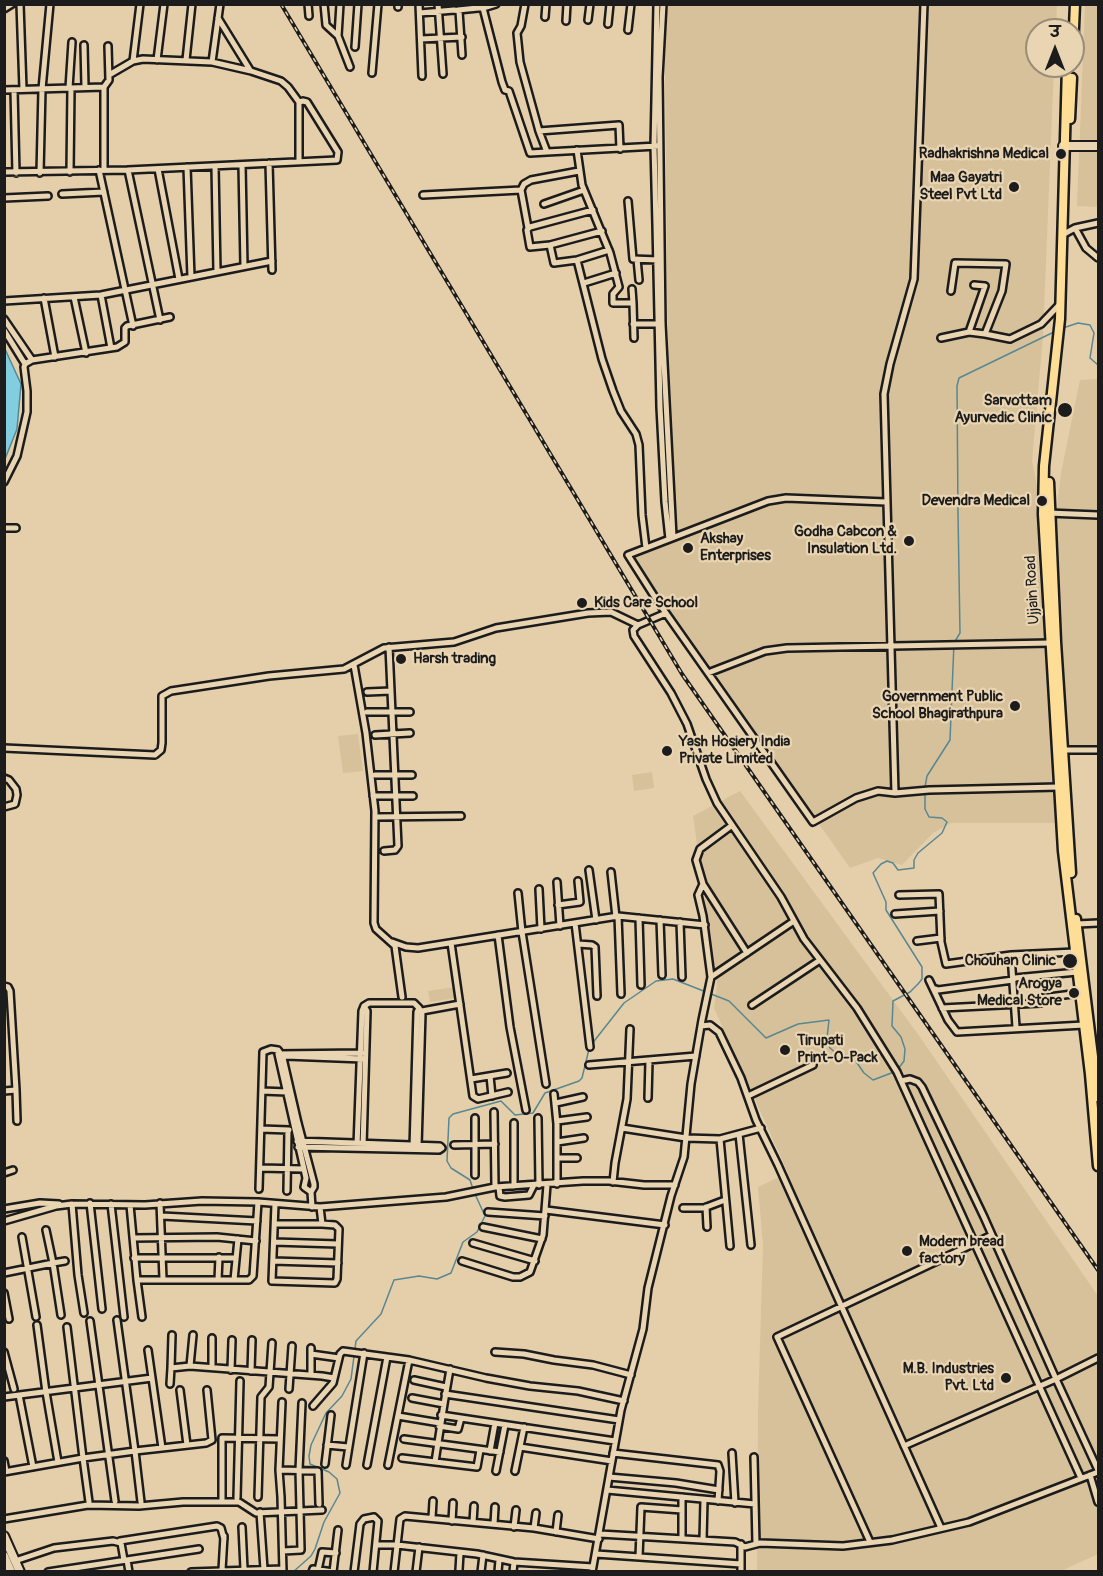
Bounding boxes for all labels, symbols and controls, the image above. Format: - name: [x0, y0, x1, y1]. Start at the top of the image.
- north arrow: [1025, 18, 1085, 78]
- text: उ: [1050, 22, 1060, 42]
- place label: Radhakrishna Medical: [919, 145, 1049, 163]
- marker: Radhakrishna Medical: [1054, 147, 1068, 161]
- place label: Maa Gayatri Steel Pvt Ltd: [919, 169, 1002, 204]
- marker: Maa Gayatri Steel Pvt Ltd: [1007, 180, 1021, 194]
- place label: Sarvottam Ayurvedic Clinic: [954, 392, 1052, 427]
- marker: Sarvottam Ayurvedic Clinic: [1056, 401, 1074, 419]
- place label: Devendra Medical: [922, 492, 1030, 510]
- marker: Devendra Medical: [1035, 494, 1049, 508]
- place label: Godha Cabcon & Insulation Ltd.: [794, 523, 897, 558]
- place label: Akshay Enterprises: [700, 530, 771, 565]
- marker: Godha Cabcon & Insulation Ltd.: [902, 534, 916, 548]
- marker: Akshay Enterprises: [681, 541, 695, 555]
- street label: Ujjain Road: [1022, 555, 1044, 625]
- place label: Kids Care School: [594, 594, 698, 612]
- marker: Kids Care School: [575, 596, 589, 610]
- place label: Harsh trading: [413, 650, 496, 668]
- marker: Harsh trading: [394, 652, 408, 666]
- place label: Government Public School Bhagirathpura: [872, 688, 1003, 723]
- marker: Government Public School Bhagirathpura: [1008, 699, 1022, 713]
- place label: Yash Hosiery India Private Limited: [679, 733, 790, 768]
- marker: Yash Hosiery India Private Limited: [660, 744, 674, 758]
- place label: Chouhan Clinic: [965, 952, 1056, 970]
- marker: Chouhan Clinic: [1061, 952, 1079, 970]
- place label: Arogya Medical Store: [977, 975, 1062, 1010]
- marker: Arogya Medical Store: [1067, 986, 1081, 1000]
- place label: Tirupati Print-O-Pack: [797, 1032, 878, 1067]
- marker: Tirupati Print-O-Pack: [778, 1043, 792, 1057]
- place label: Modern bread factory: [919, 1233, 1004, 1268]
- marker: Modern bread factory: [900, 1244, 914, 1258]
- place label: M.B. Industries Pvt. Ltd: [903, 1360, 994, 1395]
- marker: M.B. Industries Pvt. Ltd: [999, 1371, 1013, 1385]

